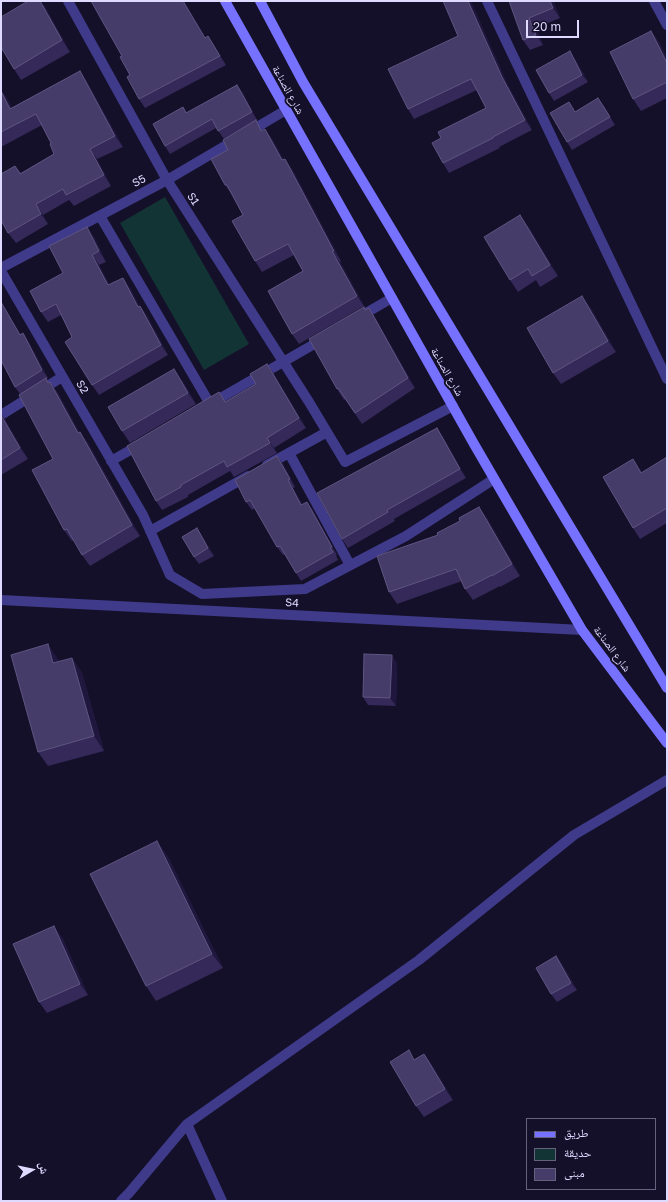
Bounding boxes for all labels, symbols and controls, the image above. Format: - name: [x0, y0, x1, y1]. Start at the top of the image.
- scale bar: [528, 12, 581, 38]
- text: 20 m: [533, 19, 561, 34]
- street label: شارع الصناعة: [269, 63, 307, 117]
- street label: S5: [130, 172, 148, 190]
- street label: S1: [184, 190, 202, 208]
- street label: شارع الصناعة: [428, 345, 466, 399]
- street label: S2: [73, 378, 91, 396]
- street label: S4: [285, 596, 299, 610]
- street label: شارع الصناعة: [591, 624, 633, 674]
- legend: [526, 1118, 656, 1190]
- text: طريق: [564, 1125, 589, 1140]
- text: حديقة: [564, 1145, 592, 1160]
- north arrow: [12, 1150, 52, 1190]
- text: ش: [37, 1161, 52, 1175]
- text: مبنى: [564, 1165, 585, 1180]

